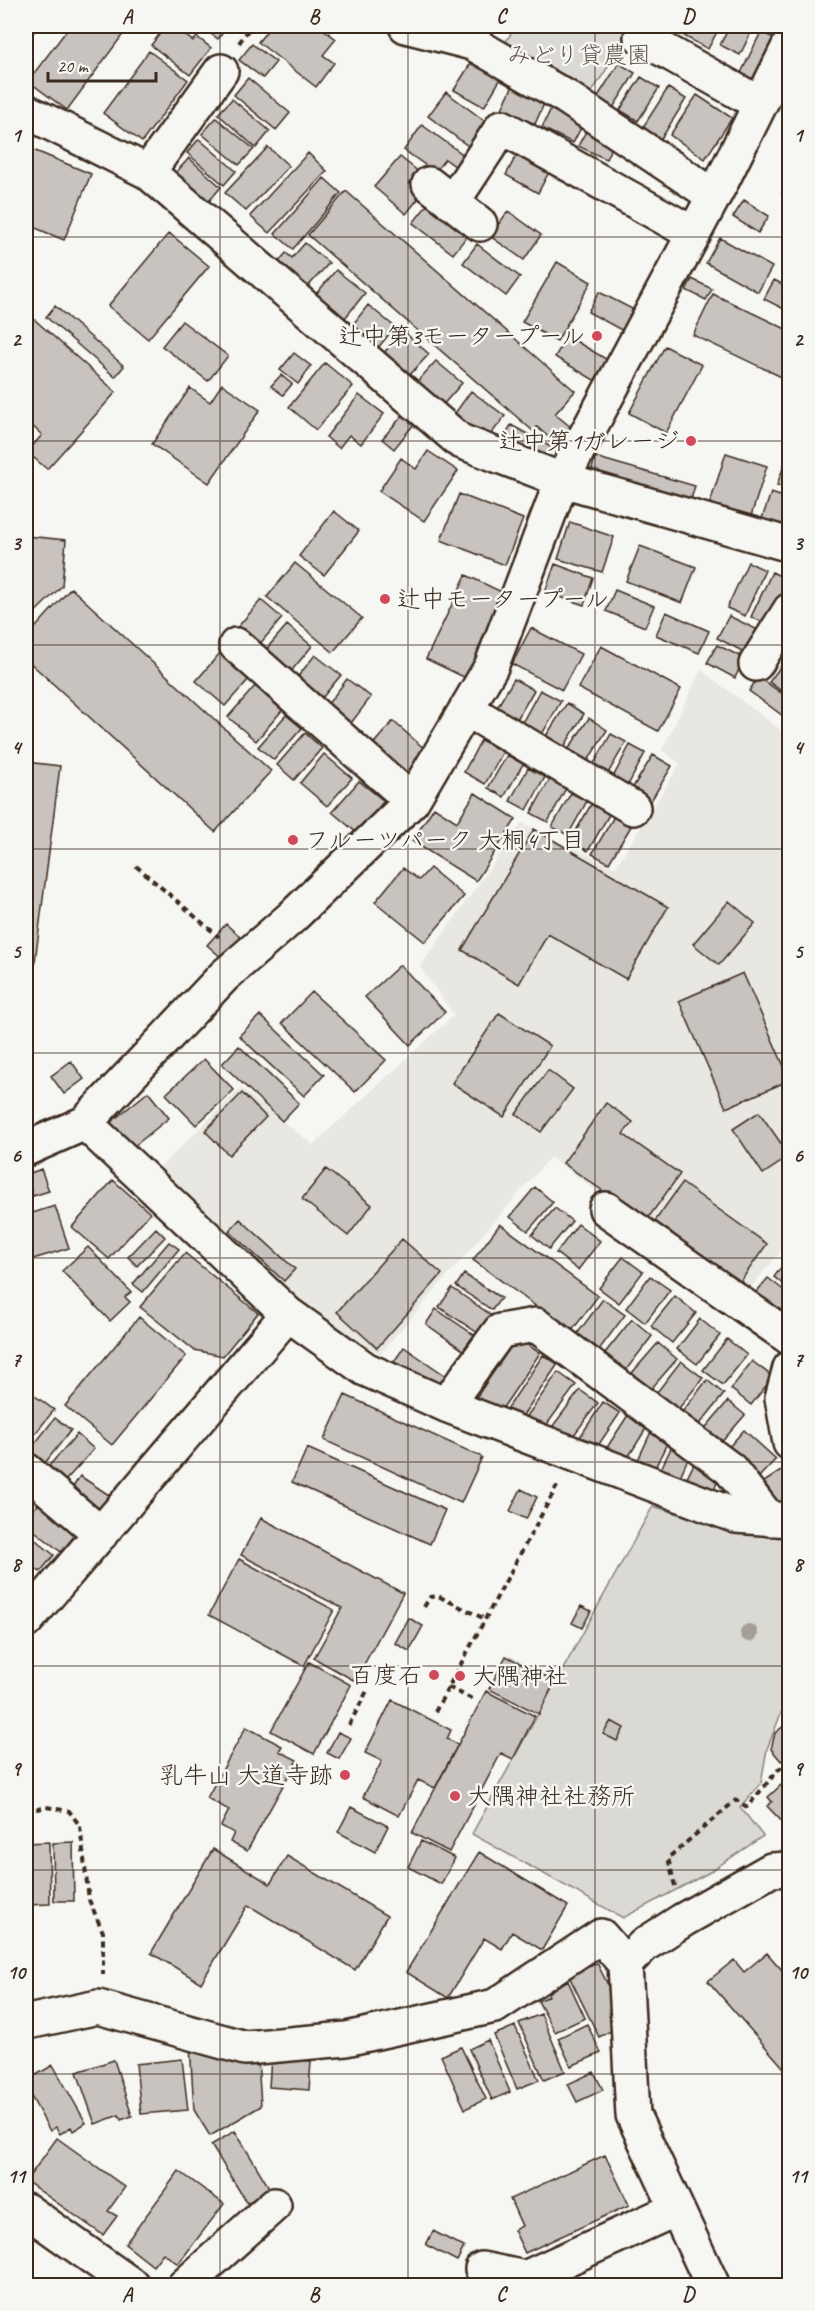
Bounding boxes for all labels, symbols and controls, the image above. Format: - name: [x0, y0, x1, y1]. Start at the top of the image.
- text: A: [122, 4, 134, 29]
- text: B: [309, 4, 321, 29]
- text: C: [496, 4, 508, 29]
- text: D: [682, 4, 696, 29]
- park label: みどり貸農園: [507, 40, 651, 70]
- scale bar: [48, 45, 156, 83]
- text: 20 m: [57, 55, 90, 77]
- text: 1: [12, 123, 23, 148]
- text: 1: [794, 123, 805, 148]
- place label: 辻中第3モータープール: [339, 321, 585, 351]
- text: 2: [12, 327, 23, 352]
- text: 2: [794, 327, 805, 352]
- marker: 辻中第3モータープール: [590, 329, 604, 343]
- place label: 辻中第1ガレージ: [499, 426, 679, 456]
- marker: 辻中第1ガレージ: [684, 434, 698, 448]
- text: 3: [12, 531, 23, 556]
- text: 3: [794, 531, 805, 556]
- place label: 辻中モータープール: [397, 584, 609, 614]
- marker: 辻中モータープール: [378, 592, 392, 606]
- text: 4: [12, 735, 24, 760]
- text: 4: [794, 735, 806, 760]
- place label: フルーツパーク 大桐4丁目: [305, 825, 585, 855]
- marker: フルーツパーク 大桐4丁目: [286, 833, 300, 847]
- text: 5: [12, 939, 23, 964]
- text: 5: [794, 939, 805, 964]
- text: 6: [11, 1143, 22, 1168]
- text: 6: [793, 1143, 804, 1168]
- text: 7: [12, 1347, 23, 1372]
- text: 7: [794, 1347, 805, 1372]
- text: 8: [12, 1552, 24, 1577]
- text: 8: [794, 1552, 806, 1577]
- place label: 百度石: [350, 1660, 422, 1690]
- place label: 大隅神社: [472, 1661, 568, 1691]
- marker: 百度石: [427, 1668, 441, 1682]
- marker: 大隅神社: [453, 1669, 467, 1683]
- text: 9: [12, 1756, 23, 1781]
- text: 9: [794, 1756, 805, 1781]
- place label: 乳牛山 大道寺跡: [159, 1760, 333, 1790]
- marker: 乳牛山 大道寺跡: [338, 1768, 352, 1782]
- place label: 大隅神社社務所: [467, 1781, 635, 1811]
- marker: 大隅神社社務所: [448, 1789, 462, 1803]
- text: 10: [7, 1960, 27, 1985]
- text: 10: [789, 1960, 809, 1985]
- text: 11: [7, 2164, 27, 2189]
- text: 11: [789, 2164, 809, 2189]
- text: A: [122, 2282, 134, 2307]
- text: B: [309, 2282, 321, 2307]
- text: C: [496, 2282, 508, 2307]
- text: D: [682, 2282, 696, 2307]

